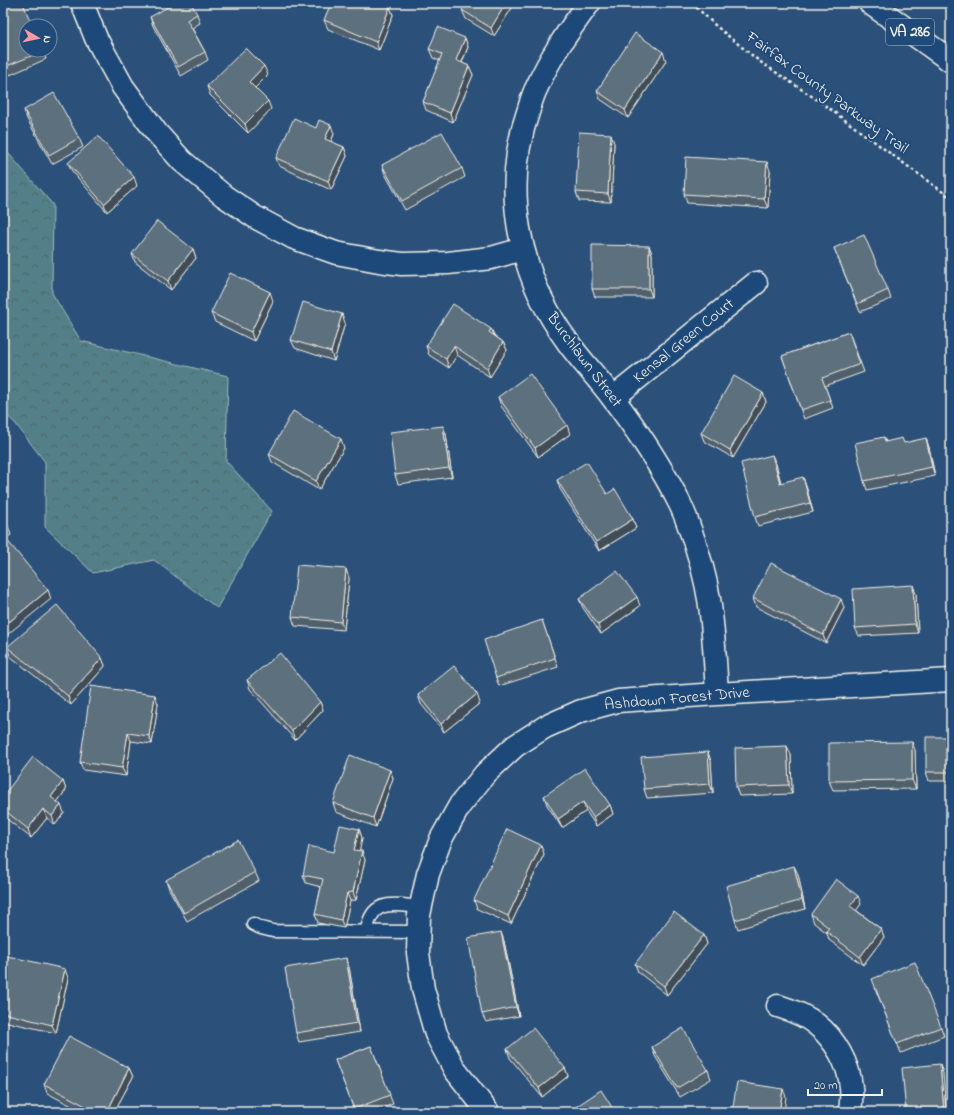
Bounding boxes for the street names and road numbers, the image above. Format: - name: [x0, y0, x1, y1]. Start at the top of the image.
- road number: VA 286: [886, 19, 934, 45]
- street label: Fairfax County Parkway Trail: [740, 25, 913, 160]
- street label: Kensal Green Court: [628, 292, 740, 389]
- street label: Burchlawn Street: [540, 307, 628, 413]
- street label: Ashdown Forest Drive: [603, 681, 751, 717]

